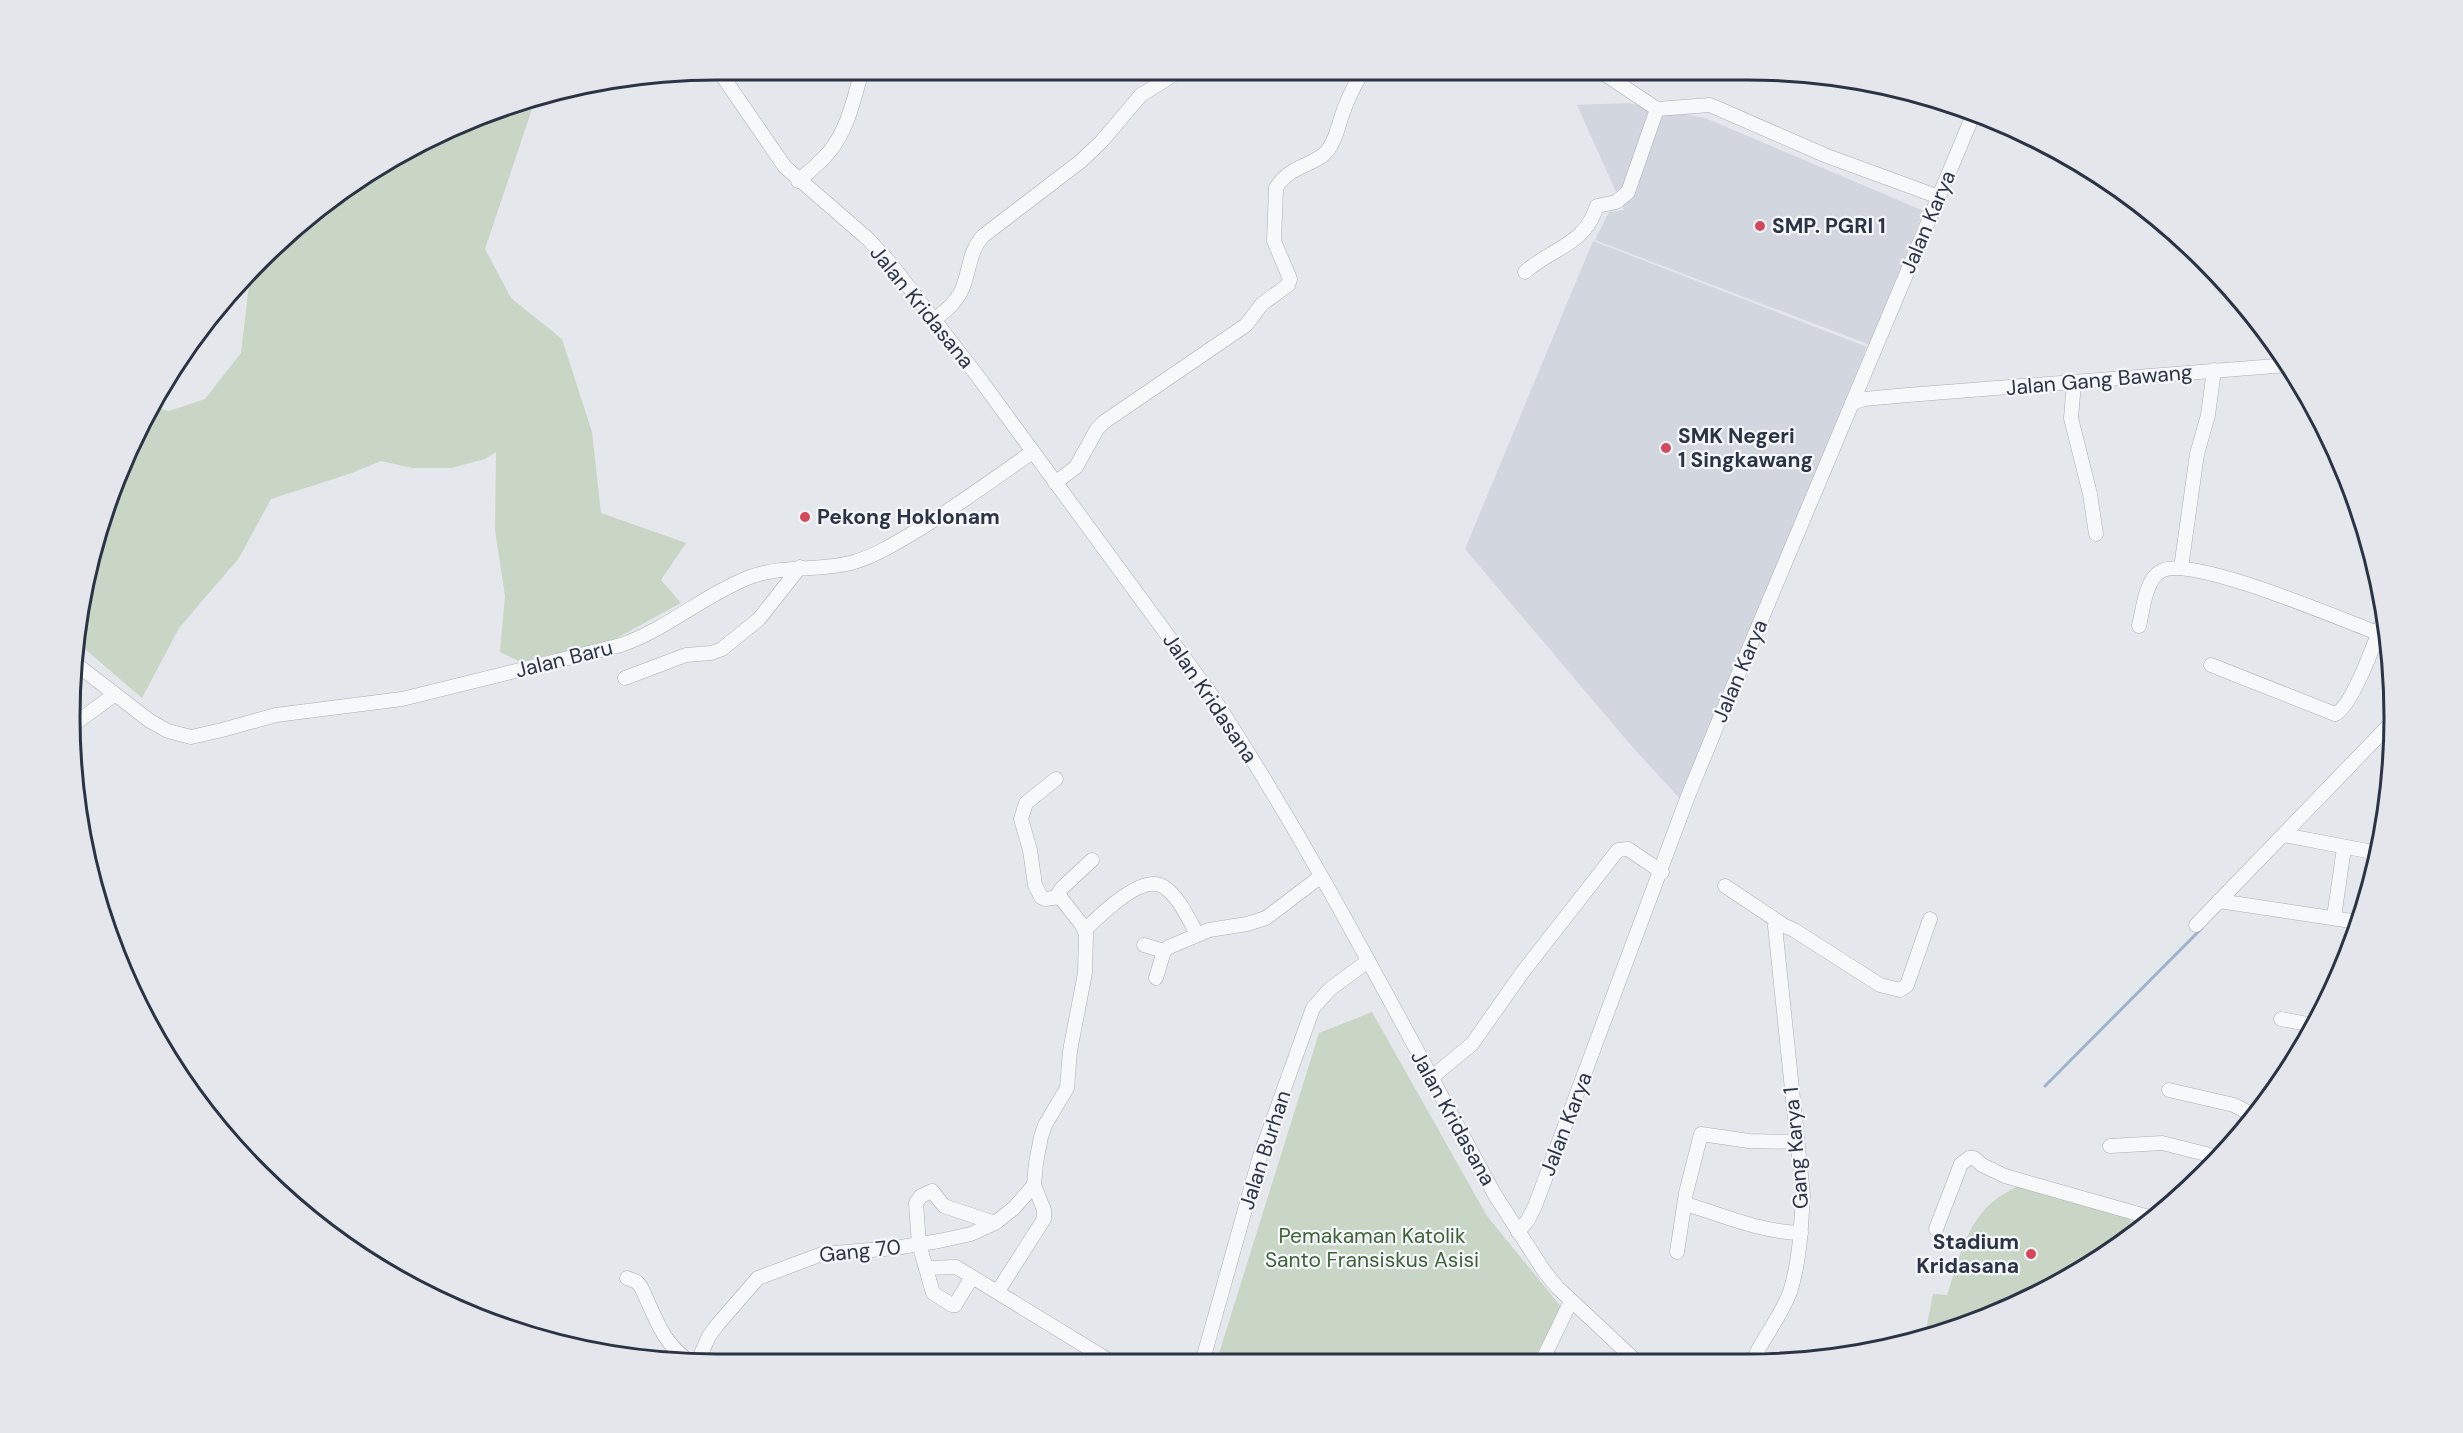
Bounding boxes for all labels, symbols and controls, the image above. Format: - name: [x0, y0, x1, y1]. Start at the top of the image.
- street label: Jalan Karya: [1894, 166, 1962, 278]
- place label: SMP. PGRI 1: [1772, 212, 1886, 240]
- marker: SMP. PGRI 1: [1753, 219, 1767, 233]
- street label: Jalan Kridasana: [864, 240, 980, 374]
- street label: Jalan Gang Bawang: [2005, 358, 2194, 402]
- place label: SMK Negeri 1 Singkawang: [1678, 422, 1813, 474]
- marker: SMK Negeri 1 Singkawang: [1659, 441, 1673, 455]
- place label: Pekong Hoklonam: [817, 503, 1000, 531]
- marker: Pekong Hoklonam: [798, 510, 812, 524]
- street label: Jalan Karya: [1706, 615, 1774, 727]
- street label: Jalan Kridasana: [1156, 628, 1264, 768]
- street label: Jalan Baru: [512, 633, 616, 685]
- street label: Jalan Kridasana: [1404, 1045, 1502, 1191]
- street label: Jalan Karya: [1533, 1068, 1599, 1180]
- street label: Gang Karya 1: [1777, 1086, 1815, 1210]
- street label: Jalan Burhan: [1233, 1087, 1297, 1213]
- park label: Pemakaman Katolik Santo Fransiskus Asisi: [1265, 1222, 1479, 1274]
- place label: Stadium Kridasana: [1916, 1228, 2019, 1280]
- street label: Gang 70: [818, 1233, 902, 1269]
- marker: Stadium Kridasana: [2024, 1247, 2038, 1261]

